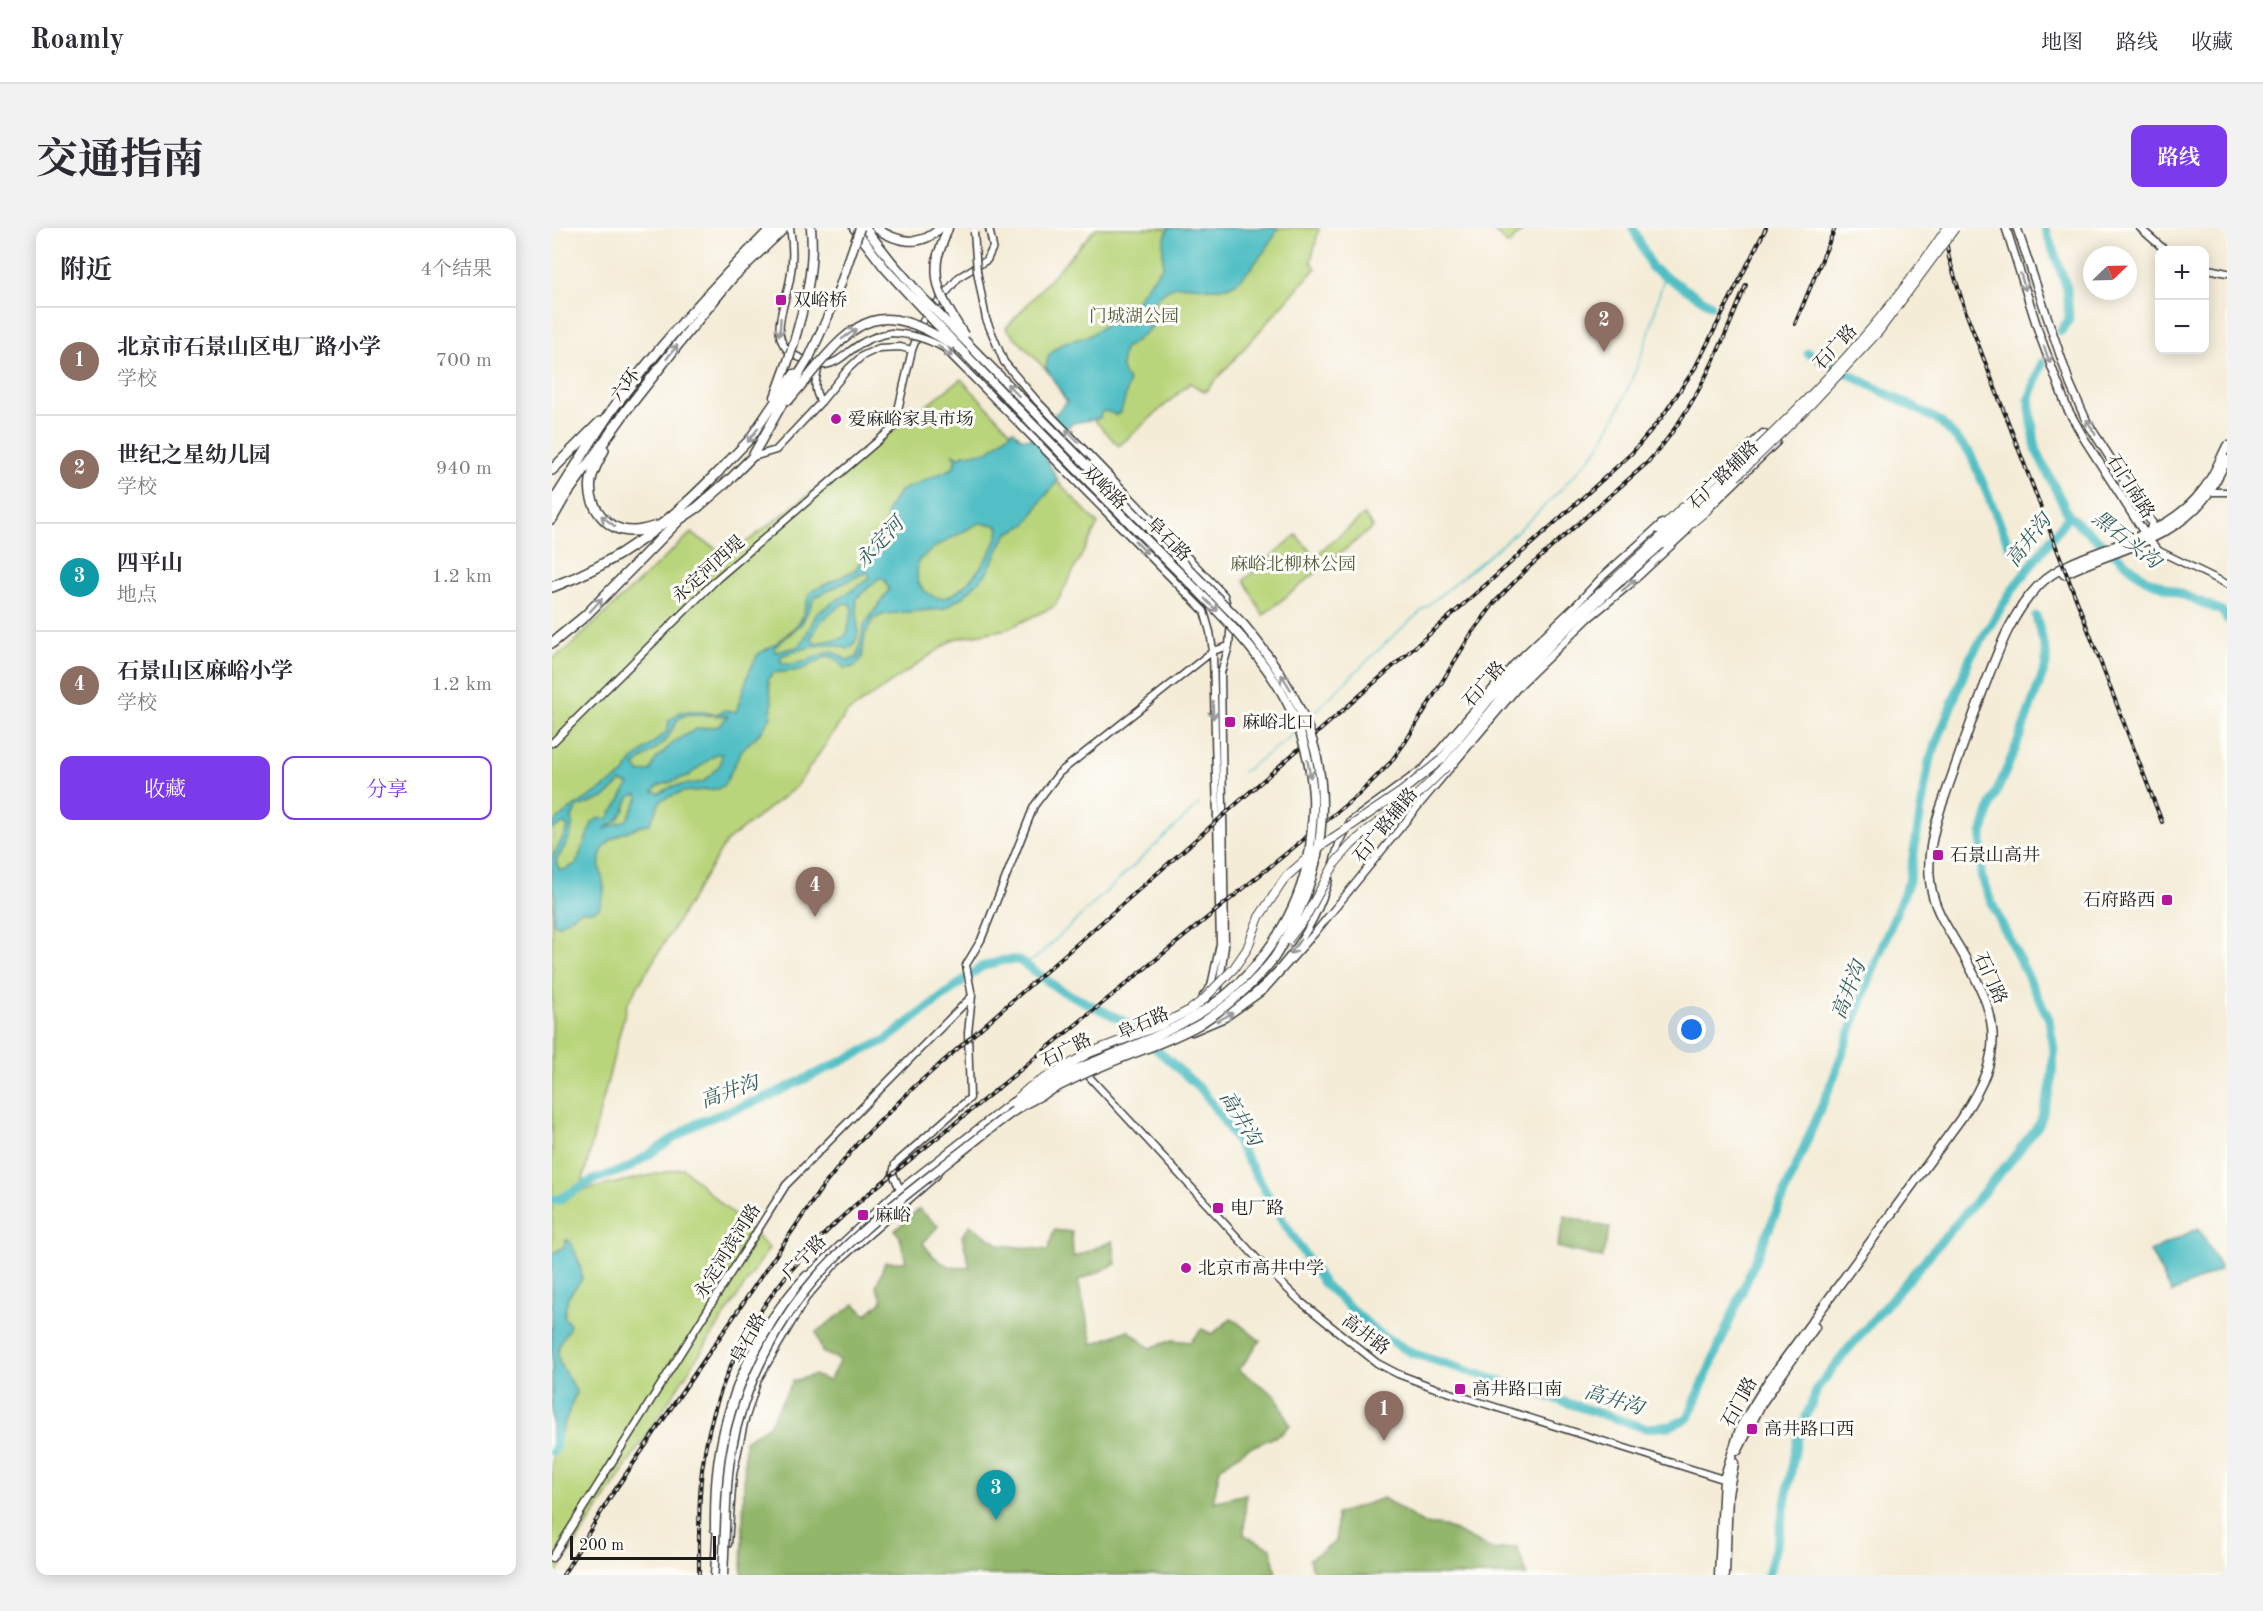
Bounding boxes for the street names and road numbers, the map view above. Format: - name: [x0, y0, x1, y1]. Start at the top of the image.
- street label: 石广路: [1809, 320, 1861, 374]
- street label: 六环: [607, 365, 644, 405]
- street label: 石广路辅路: [1684, 437, 1762, 513]
- street label: 石门南路: [2103, 450, 2159, 522]
- street label: 双峪路: [1079, 461, 1131, 513]
- street label: 阜石路: [1143, 513, 1195, 565]
- street label: 永定河西堤: [668, 531, 748, 607]
- street label: 石广路: [1459, 657, 1509, 711]
- street label: 石广路辅路: [1349, 784, 1421, 866]
- street label: 石门路: [1971, 949, 2011, 1007]
- street label: 阜石路: [1114, 1003, 1172, 1043]
- street label: 石广路: [1037, 1029, 1095, 1071]
- street label: 永定河滨河路: [690, 1200, 764, 1302]
- street label: 广宁路: [778, 1231, 830, 1283]
- street label: 阜石路: [726, 1310, 770, 1366]
- street label: 高井路: [1338, 1310, 1394, 1358]
- street label: 石门路: [1717, 1374, 1761, 1430]

